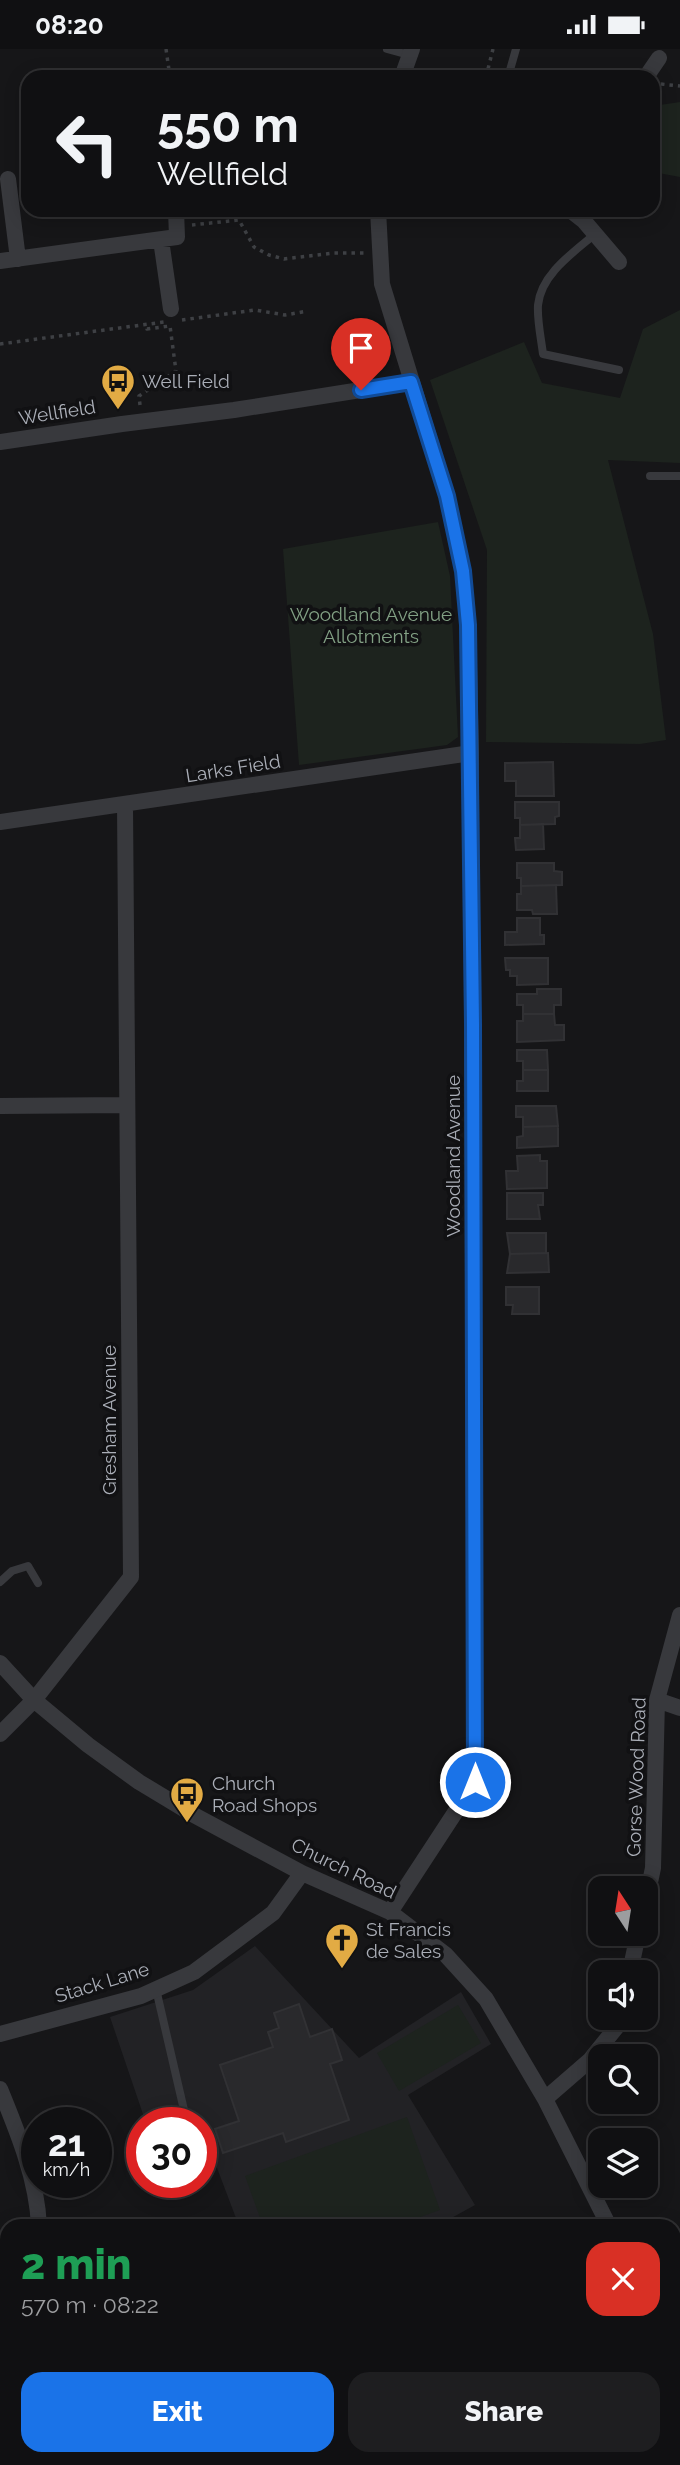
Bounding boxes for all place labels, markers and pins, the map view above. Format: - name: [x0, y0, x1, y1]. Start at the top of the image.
- pin: [331, 318, 391, 390]
- bus stop icon: Well Field: [99, 362, 137, 411]
- place label: Well Field: [142, 370, 230, 392]
- place label: Church Road Shops: [212, 1772, 317, 1816]
- bus stop icon: Church Road Shops: [168, 1775, 206, 1824]
- place label: St Francis de Sales: [366, 1918, 451, 1962]
- church icon: St Francis de Sales: [323, 1921, 361, 1970]

